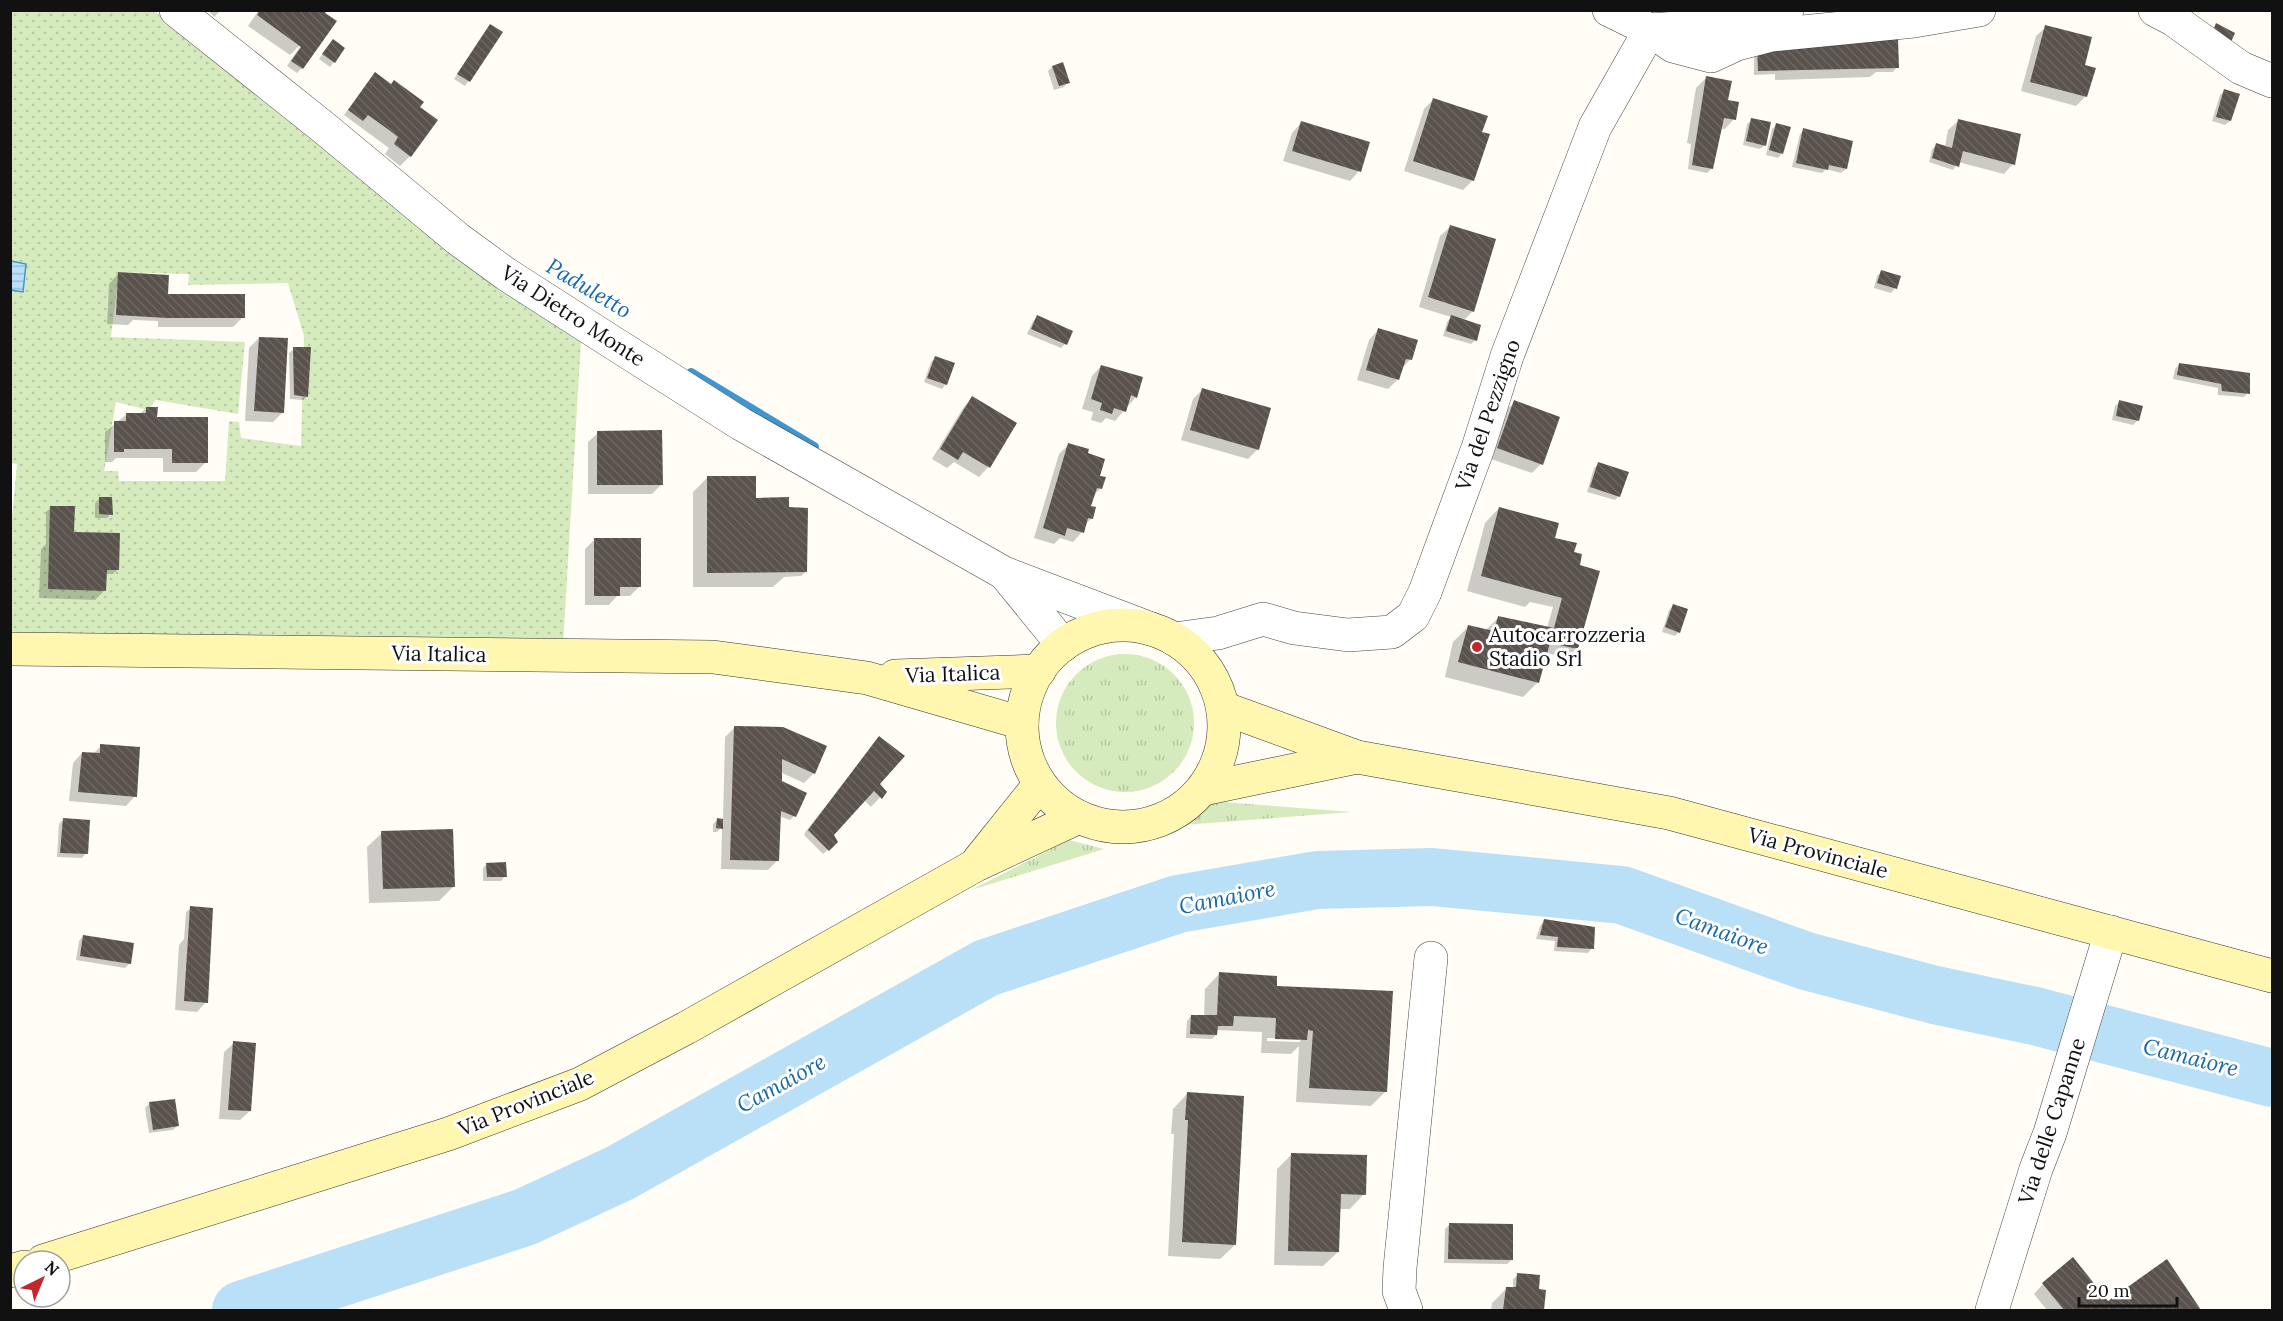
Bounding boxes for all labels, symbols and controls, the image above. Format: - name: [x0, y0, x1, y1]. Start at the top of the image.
- water label: Paduletto: [541, 252, 637, 324]
- street label: Via Dietro Monte: [495, 258, 651, 372]
- street label: Via del Pezzigno: [1449, 335, 1526, 495]
- place label: Autocarrozzeria Stadio Srl: [1488, 621, 1646, 672]
- street label: Via Italica: [390, 639, 487, 668]
- marker: Autocarrozzeria Stadio Srl: [1470, 640, 1484, 654]
- street label: Via Italica: [904, 658, 1001, 689]
- street label: Via Provinciale: [1744, 821, 1891, 884]
- water label: Camaiore: [1177, 874, 1277, 920]
- water label: Camaiore: [1671, 901, 1773, 961]
- water label: Camaiore: [2140, 1032, 2242, 1082]
- street label: Via delle Capanne: [2012, 1034, 2091, 1209]
- water label: Camaiore: [732, 1047, 830, 1119]
- street label: Via Provinciale: [453, 1063, 598, 1142]
- north arrow: [12, 1249, 72, 1309]
- text: N: [41, 1256, 64, 1280]
- scale bar: [2079, 1270, 2176, 1308]
- text: 20 m: [2088, 1279, 2130, 1302]

